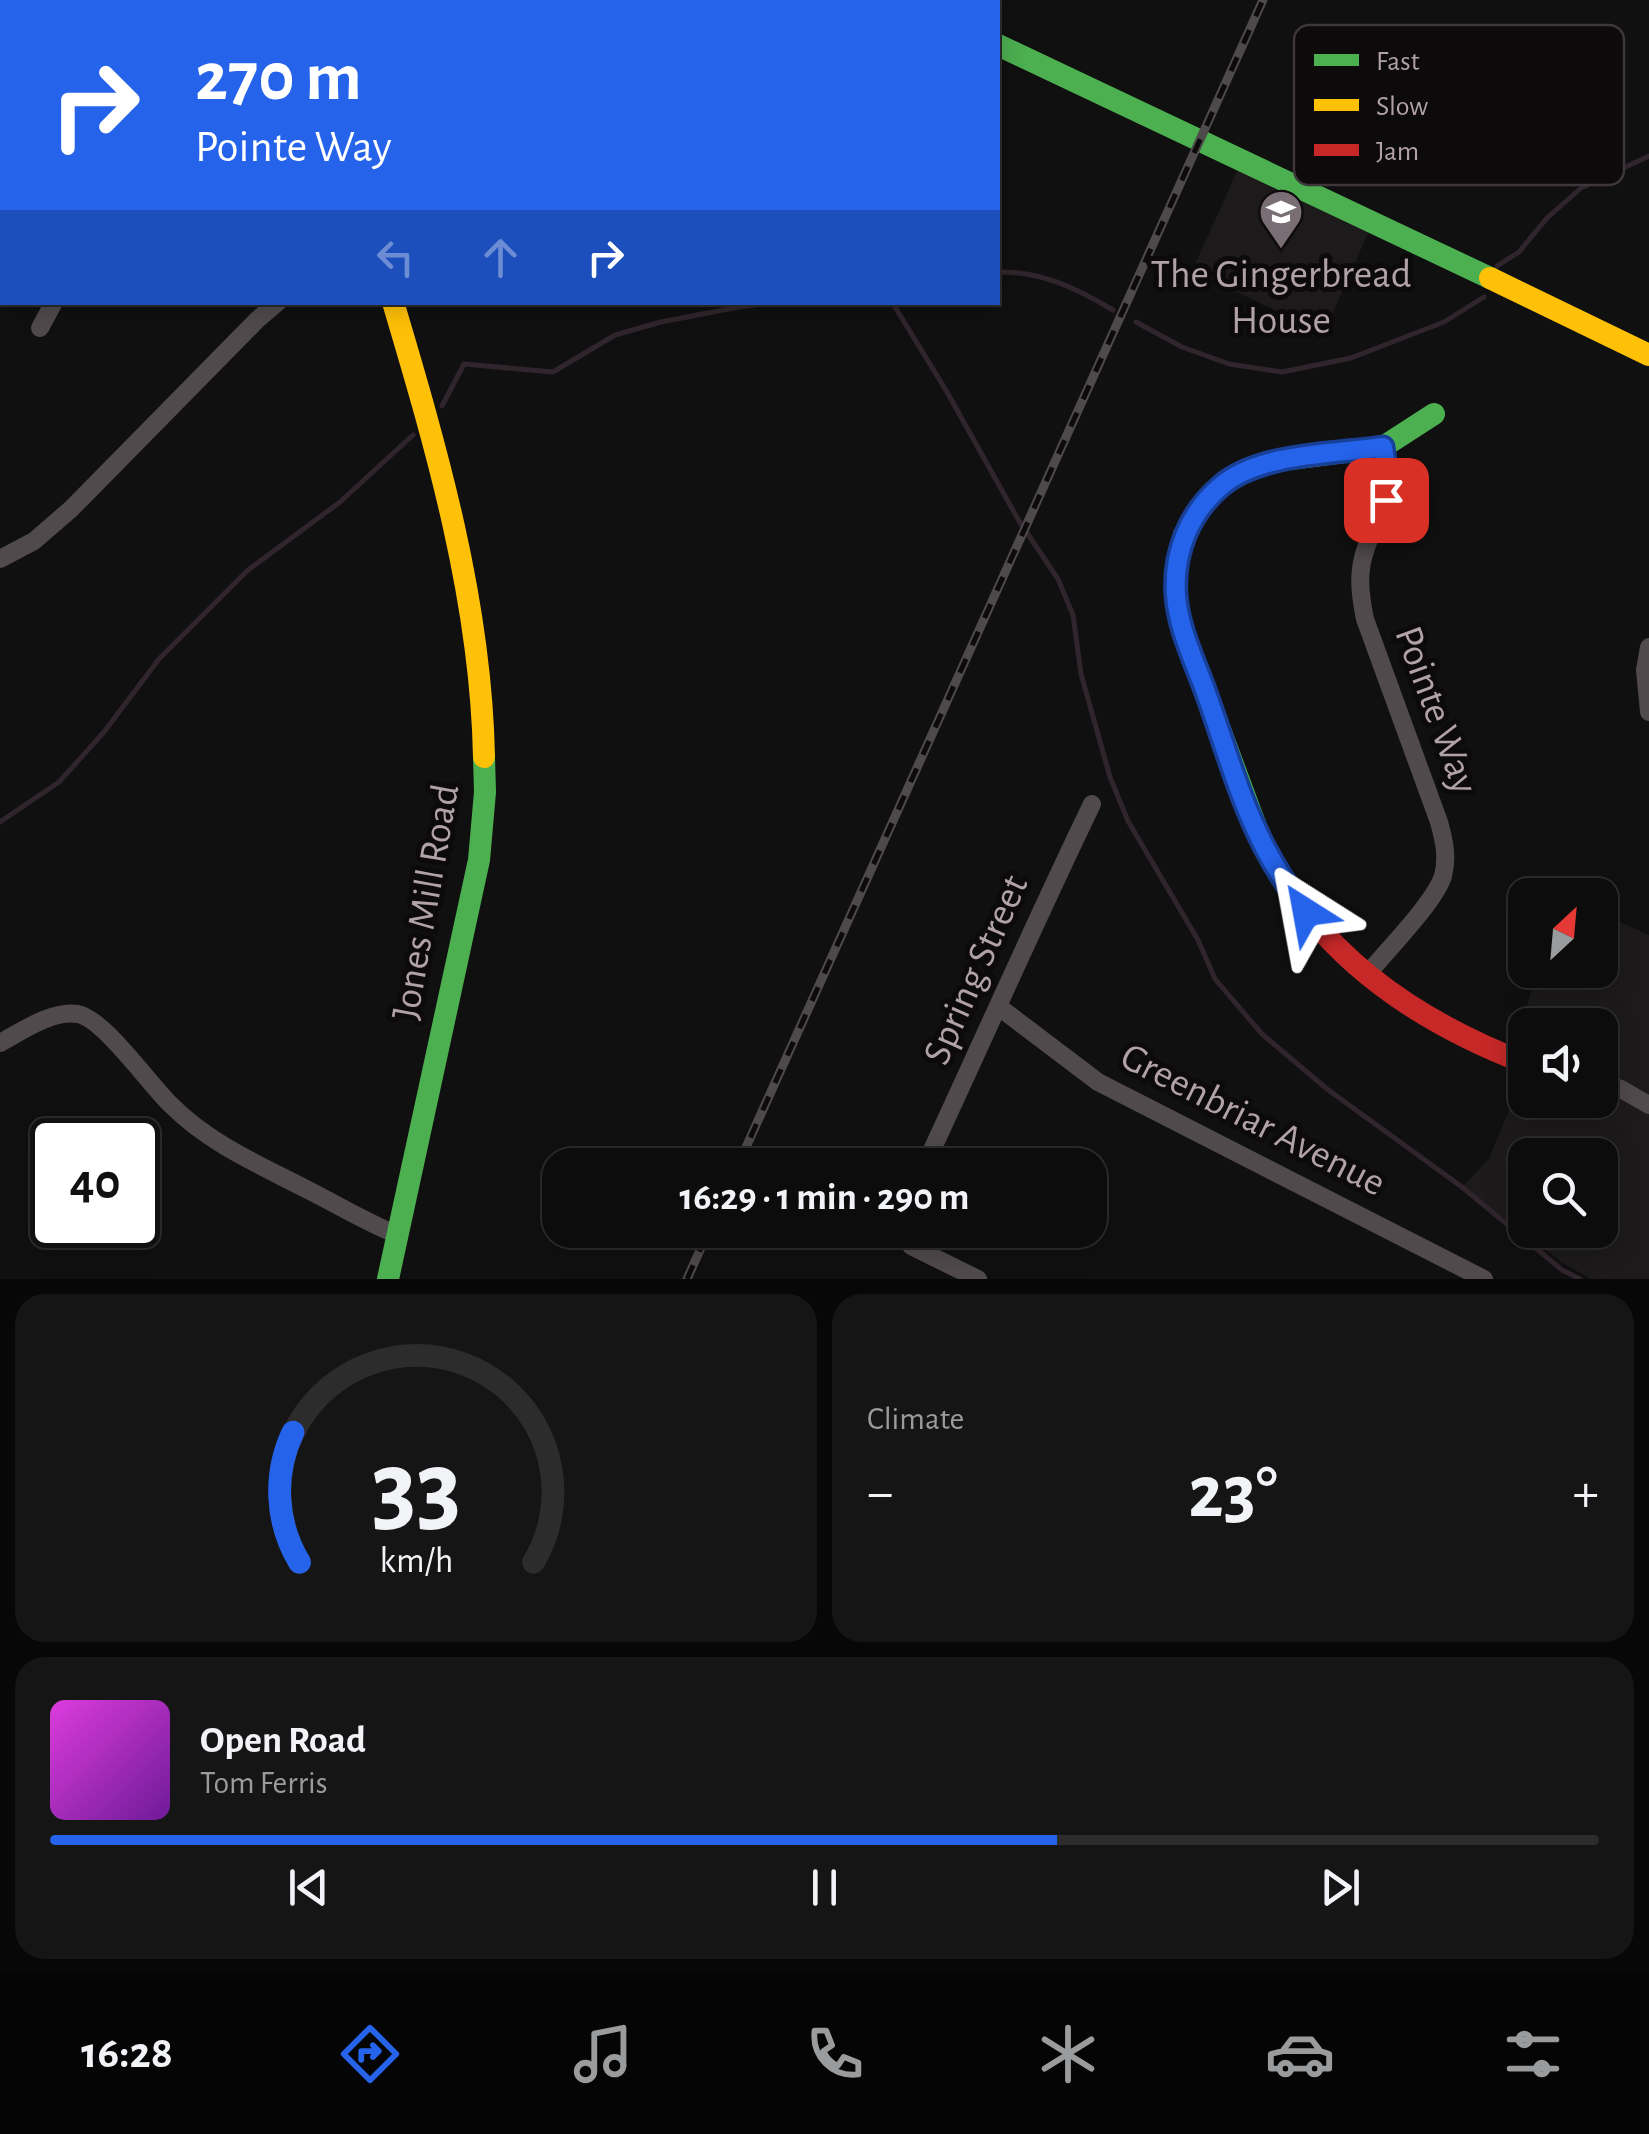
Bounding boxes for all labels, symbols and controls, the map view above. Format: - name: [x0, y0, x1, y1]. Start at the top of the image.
- legend: [1294, 25, 1624, 185]
- icon: right: [30, 40, 160, 170]
- text: 270 m: [195, 43, 362, 113]
- text: Fast: [1376, 48, 1420, 76]
- text: Slow: [1376, 93, 1428, 121]
- text: Pointe Way: [195, 125, 392, 170]
- text: Jam: [1376, 138, 1419, 166]
- school or university icon: The Gingerbread House: [1258, 189, 1304, 250]
- icon: left: [368, 230, 423, 285]
- icon: ahead: [473, 230, 528, 285]
- icon: right: [578, 230, 633, 285]
- place label: The Gingerbread House: [1151, 255, 1411, 341]
- pin: [1344, 458, 1429, 543]
- icon: arrive: [1359, 473, 1414, 528]
- street label: Pointe Way: [1387, 621, 1485, 799]
- street label: Jones Mill Road: [386, 781, 466, 1023]
- position arrow: [1254, 860, 1358, 964]
- street label: Spring Street: [917, 869, 1036, 1071]
- north arrow: [1508, 878, 1618, 988]
- map controls: [1508, 878, 1618, 1248]
- button: sound: [1508, 1008, 1618, 1118]
- street label: Greenbriar Avenue: [1114, 1036, 1392, 1204]
- speed limit sign: 40: [30, 1118, 160, 1248]
- button: search: [1508, 1138, 1618, 1248]
- text: 16:29 · 1 min · 290 m: [680, 1179, 969, 1217]
- text: Climate: [867, 1403, 964, 1435]
- text: 33: [371, 1437, 461, 1541]
- text: 23°: [1188, 1456, 1278, 1531]
- text: −: [867, 1466, 893, 1521]
- text: +: [1573, 1466, 1599, 1521]
- text: km/h: [379, 1543, 453, 1579]
- text: Open Road: [200, 1722, 366, 1760]
- text: Tom Ferris: [200, 1767, 328, 1799]
- icon: previous: [281, 1860, 336, 1915]
- icon: pause: [797, 1860, 852, 1915]
- icon: next: [1313, 1860, 1368, 1915]
- icon: directions: [335, 2019, 405, 2089]
- icon: music: [568, 2019, 638, 2089]
- icon: phone: [800, 2019, 870, 2089]
- icon: climate: [1033, 2019, 1103, 2089]
- icon: car: [1265, 2019, 1335, 2089]
- icon: filters: [1498, 2019, 1568, 2089]
- text: 16:28: [81, 2031, 173, 2076]

